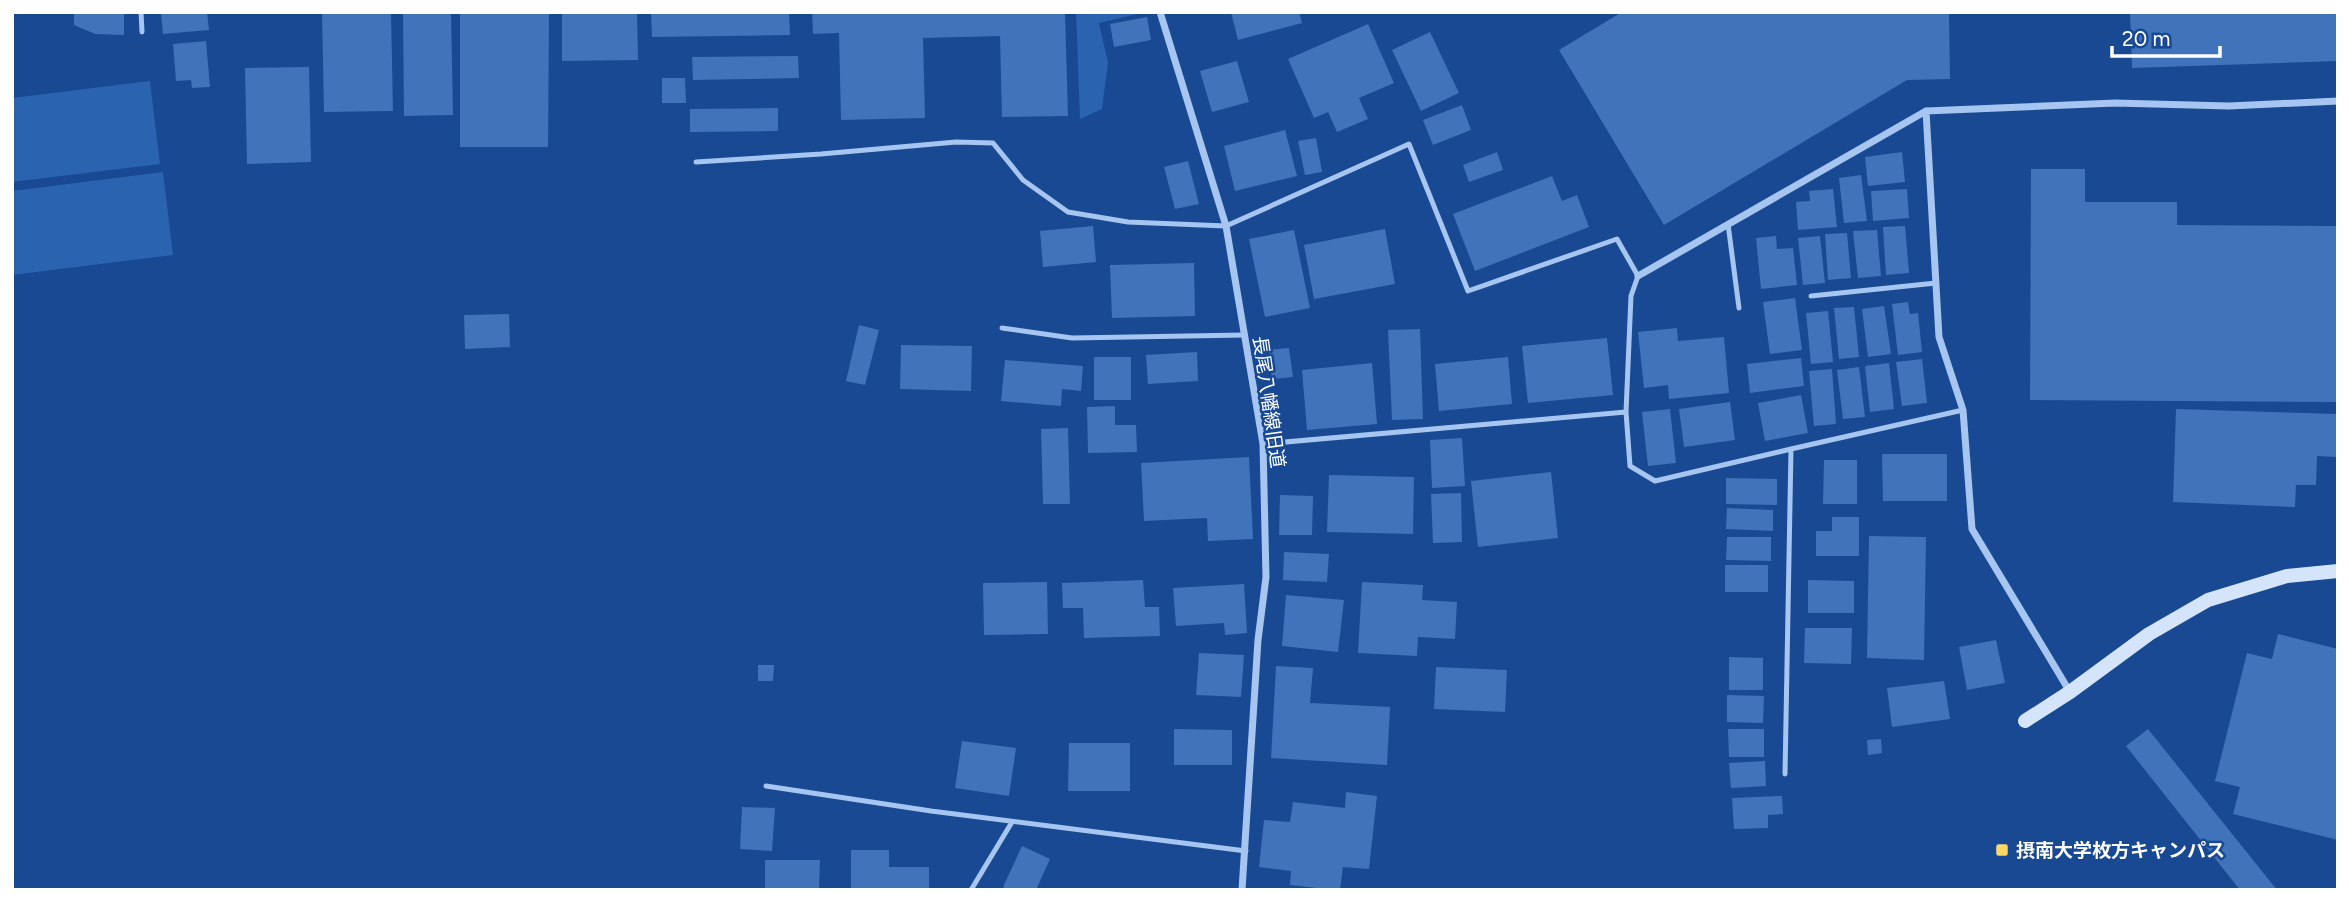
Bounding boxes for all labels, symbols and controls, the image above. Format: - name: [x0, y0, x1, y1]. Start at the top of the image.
- scale bar: [2112, 14, 2220, 58]
- text: 20 m: [2122, 26, 2170, 51]
- street label: 長尾八幡線旧道: [1248, 335, 1290, 469]
- place label: 摂南大学枚方キャンパス: [2016, 839, 2225, 862]
- marker: 摂南大学枚方キャンパス: [1994, 842, 2010, 858]

